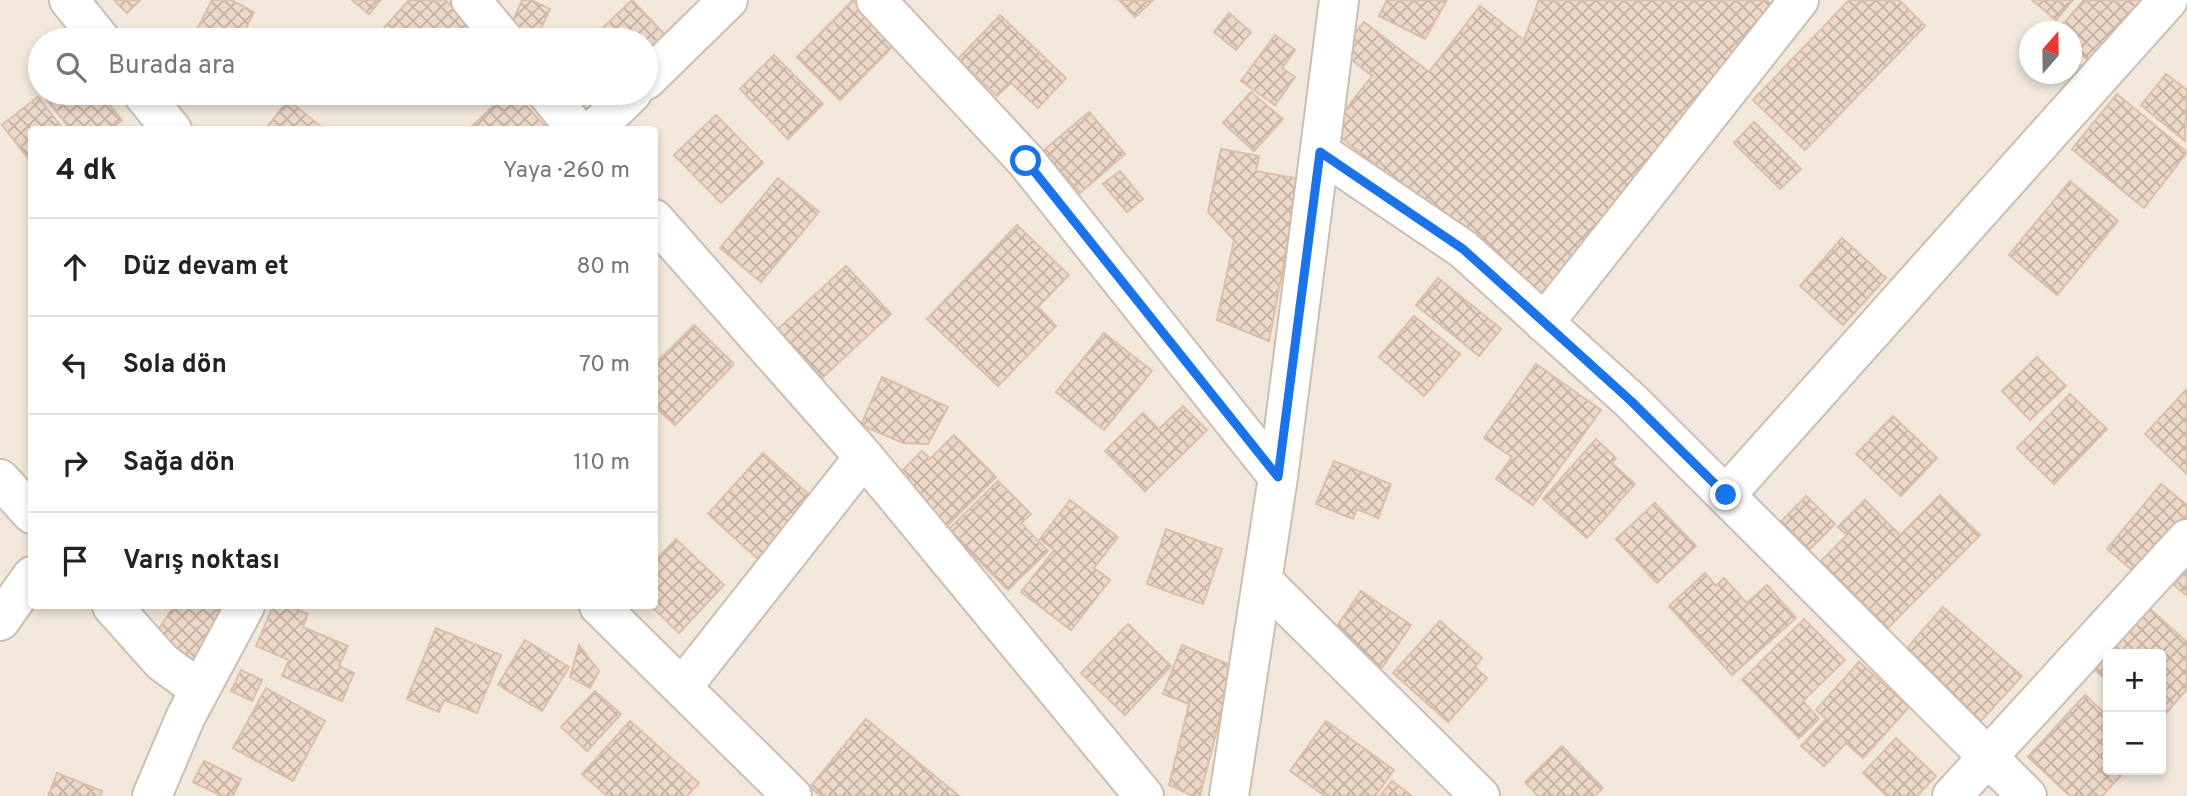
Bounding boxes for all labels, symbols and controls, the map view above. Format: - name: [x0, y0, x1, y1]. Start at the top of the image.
- north arrow: [2019, 21, 2082, 84]
- search box: [28, 28, 658, 105]
- icon: search: [52, 48, 90, 86]
- text: Burada ara: [108, 50, 235, 83]
- route start: [1010, 145, 1041, 176]
- text: 4 dk: [56, 153, 117, 190]
- text: Yaya · 260 m: [503, 157, 630, 186]
- icon: ahead: [56, 248, 94, 286]
- text: Düz devam et: [123, 251, 289, 284]
- text: 80 m: [577, 253, 630, 282]
- icon: left: [56, 346, 94, 384]
- text: Sola dön: [123, 349, 227, 382]
- text: 70 m: [579, 351, 630, 380]
- icon: right: [56, 444, 94, 482]
- text: Sağa dön: [123, 447, 235, 480]
- text: 110 m: [573, 449, 630, 478]
- route end: [1710, 479, 1741, 510]
- icon: arrive: [56, 542, 94, 580]
- text: Varış noktası: [123, 545, 280, 578]
- map controls: [2103, 649, 2166, 775]
- button: +: [2103, 649, 2166, 712]
- button: −: [2103, 712, 2166, 775]

